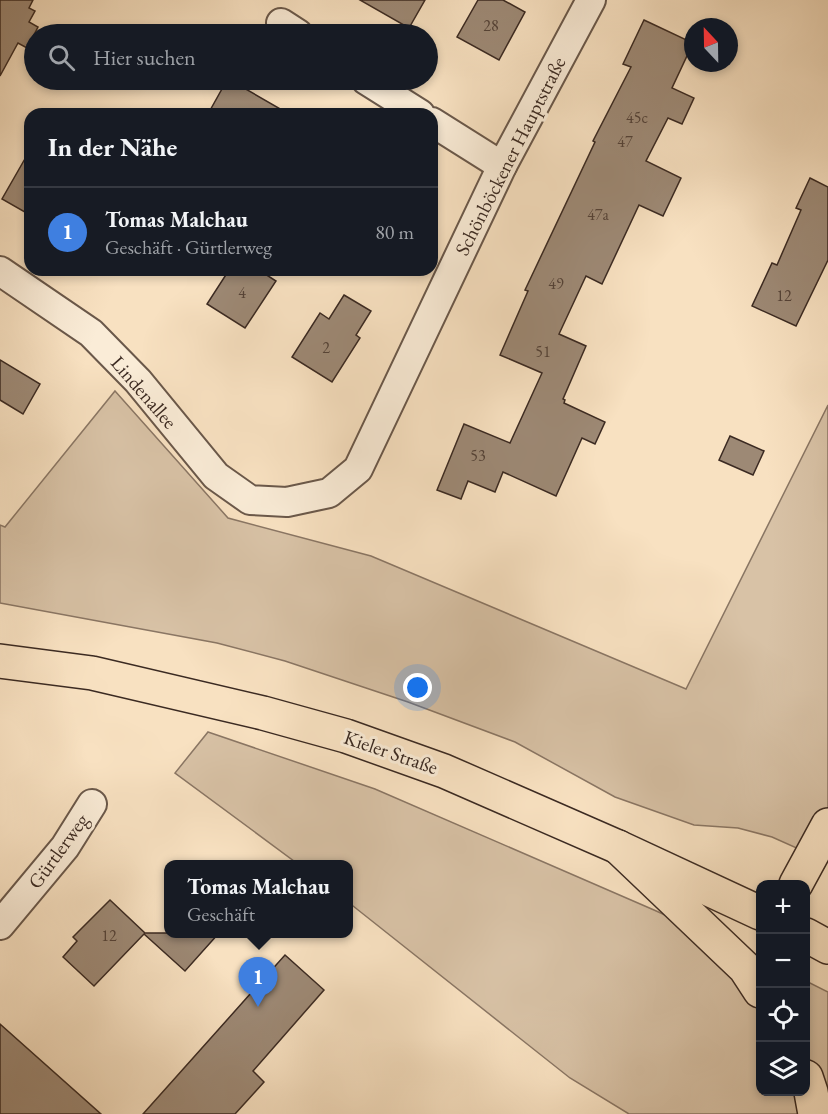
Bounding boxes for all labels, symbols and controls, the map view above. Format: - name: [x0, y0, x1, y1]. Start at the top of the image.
- house number: 28: [483, 15, 499, 36]
- north arrow: [684, 18, 738, 72]
- search box: [24, 24, 438, 90]
- icon: search: [45, 41, 78, 74]
- text: Hier suchen: [93, 43, 196, 72]
- street label: Schönböckener Hauptstraße: [449, 52, 571, 260]
- house number: 45c: [626, 107, 648, 128]
- text: In der Nähe: [48, 130, 177, 164]
- house number: 47: [617, 131, 633, 152]
- house number: 47a: [587, 204, 609, 225]
- text: Tomas Malchau: [105, 205, 248, 234]
- text: 1: [62, 219, 73, 245]
- text: 80 m: [375, 219, 414, 245]
- text: Geschäft · Gürtlerweg: [105, 234, 272, 260]
- house number: 49: [548, 273, 564, 294]
- house number: 4: [238, 282, 246, 303]
- house number: 12: [776, 285, 792, 306]
- house number: 2: [322, 337, 330, 358]
- house number: 51: [535, 341, 551, 362]
- street label: Lindenallee: [105, 350, 183, 434]
- house number: 53: [470, 445, 486, 466]
- your location: [403, 673, 432, 702]
- street label: Kieler Straße: [341, 724, 442, 780]
- street label: Gürtlerweg: [22, 808, 94, 894]
- popup: [164, 860, 353, 938]
- text: Tomas Malchau: [187, 872, 330, 901]
- map controls: [756, 880, 810, 1096]
- button: +: [756, 880, 810, 934]
- text: Geschäft: [187, 901, 255, 927]
- house number: 12: [101, 925, 117, 946]
- button: −: [756, 934, 810, 988]
- pin: 1: [238, 958, 278, 1007]
- button: locate: [756, 988, 810, 1042]
- button: layers: [756, 1042, 810, 1096]

